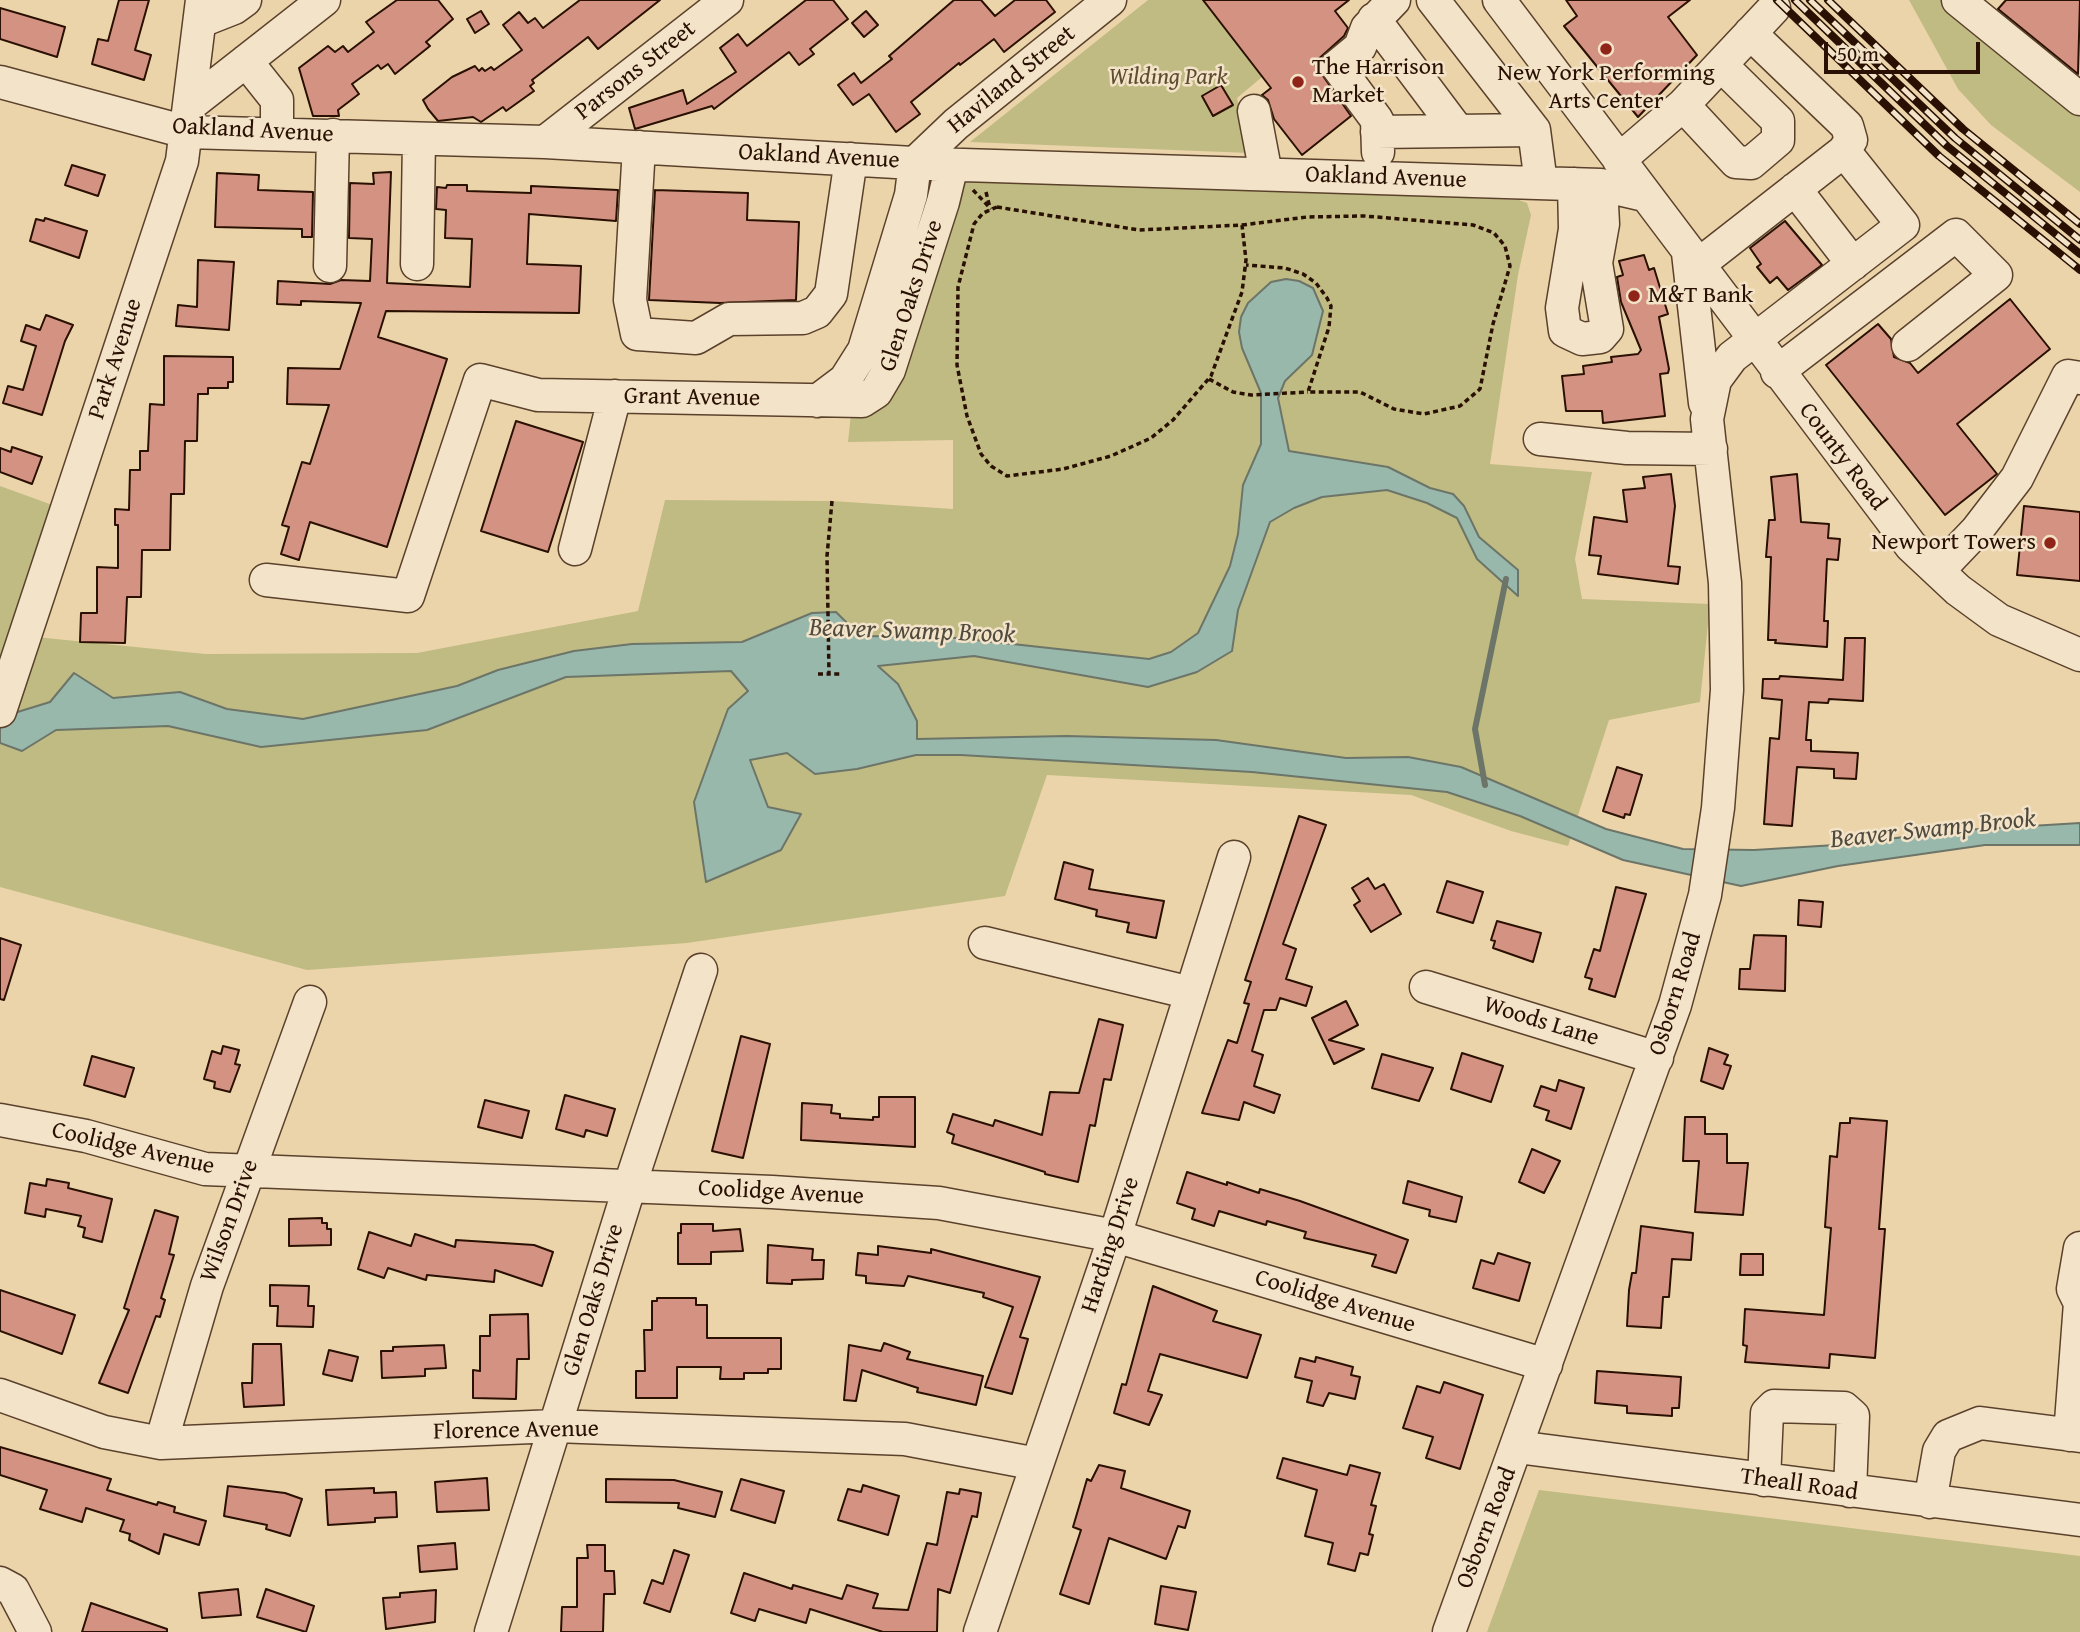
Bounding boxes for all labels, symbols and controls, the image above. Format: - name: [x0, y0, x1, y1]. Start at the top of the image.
- street label: Parsons Street: [570, 15, 702, 127]
- street label: Haviland Street: [942, 20, 1082, 140]
- scale bar: [1828, 28, 1984, 72]
- text: 50 m: [1837, 38, 1879, 69]
- marker: New York Performing Arts Center: [1598, 41, 1614, 57]
- place label: The Harrison Market: [1312, 54, 1445, 110]
- place label: New York Performing Arts Center: [1497, 60, 1715, 116]
- park label: Wilding Park: [1109, 64, 1227, 92]
- marker: The Harrison Market: [1290, 74, 1306, 90]
- street label: Oakland Avenue: [172, 112, 334, 150]
- street label: Oakland Avenue: [738, 138, 900, 176]
- street label: Oakland Avenue: [1305, 161, 1467, 195]
- street label: Glen Oaks Drive: [874, 217, 950, 375]
- place label: M&T Bank: [1648, 282, 1753, 310]
- marker: M&T Bank: [1626, 288, 1642, 304]
- street label: Park Avenue: [83, 295, 149, 423]
- street label: Grant Avenue: [624, 382, 760, 414]
- street label: County Road: [1792, 397, 1892, 517]
- place label: Newport Towers: [1872, 529, 2036, 557]
- marker: Newport Towers: [2042, 535, 2058, 551]
- water label: Beaver Swamp Brook: [808, 613, 1016, 651]
- water label: Beaver Swamp Brook: [1829, 804, 2037, 856]
- street label: Osborn Road: [1644, 929, 1708, 1059]
- street label: Woods Lane: [1480, 991, 1602, 1053]
- street label: Coolidge Avenue: [49, 1116, 217, 1182]
- street label: Wilson Drive: [195, 1156, 265, 1286]
- street label: Harding Drive: [1076, 1173, 1146, 1317]
- street label: Coolidge Avenue: [697, 1174, 865, 1212]
- street label: Glen Oaks Drive: [557, 1220, 631, 1380]
- street label: Coolidge Avenue: [1251, 1264, 1419, 1340]
- street label: Florence Avenue: [433, 1415, 599, 1447]
- street label: Theall Road: [1738, 1462, 1860, 1508]
- street label: Osborn Road: [1451, 1463, 1523, 1593]

